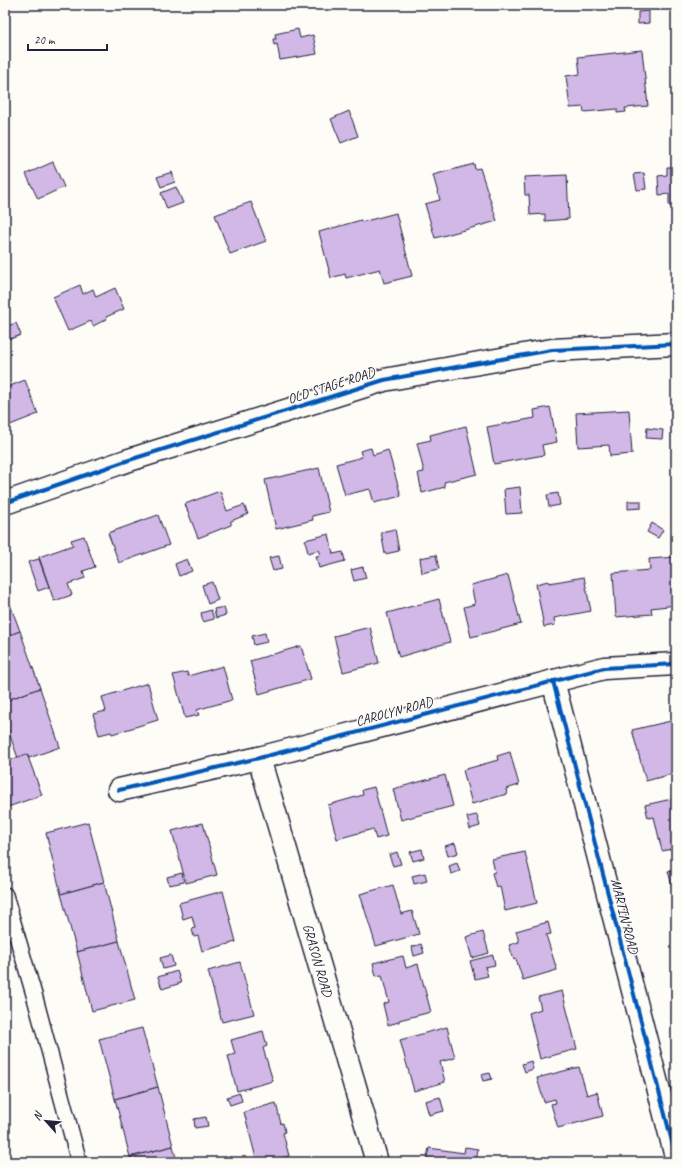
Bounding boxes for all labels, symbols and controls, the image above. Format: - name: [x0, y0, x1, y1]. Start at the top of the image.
- scale bar: [28, 26, 107, 52]
- text: 20 m: [34, 32, 56, 48]
- street label: OLD STAGE ROAD: [285, 363, 379, 408]
- street label: CAROLYN ROAD: [354, 693, 436, 730]
- street label: MARTIN ROAD: [607, 877, 642, 957]
- street label: GRASON ROAD: [299, 922, 337, 1000]
- north arrow: [26, 1101, 66, 1141]
- text: N: [29, 1108, 46, 1123]

